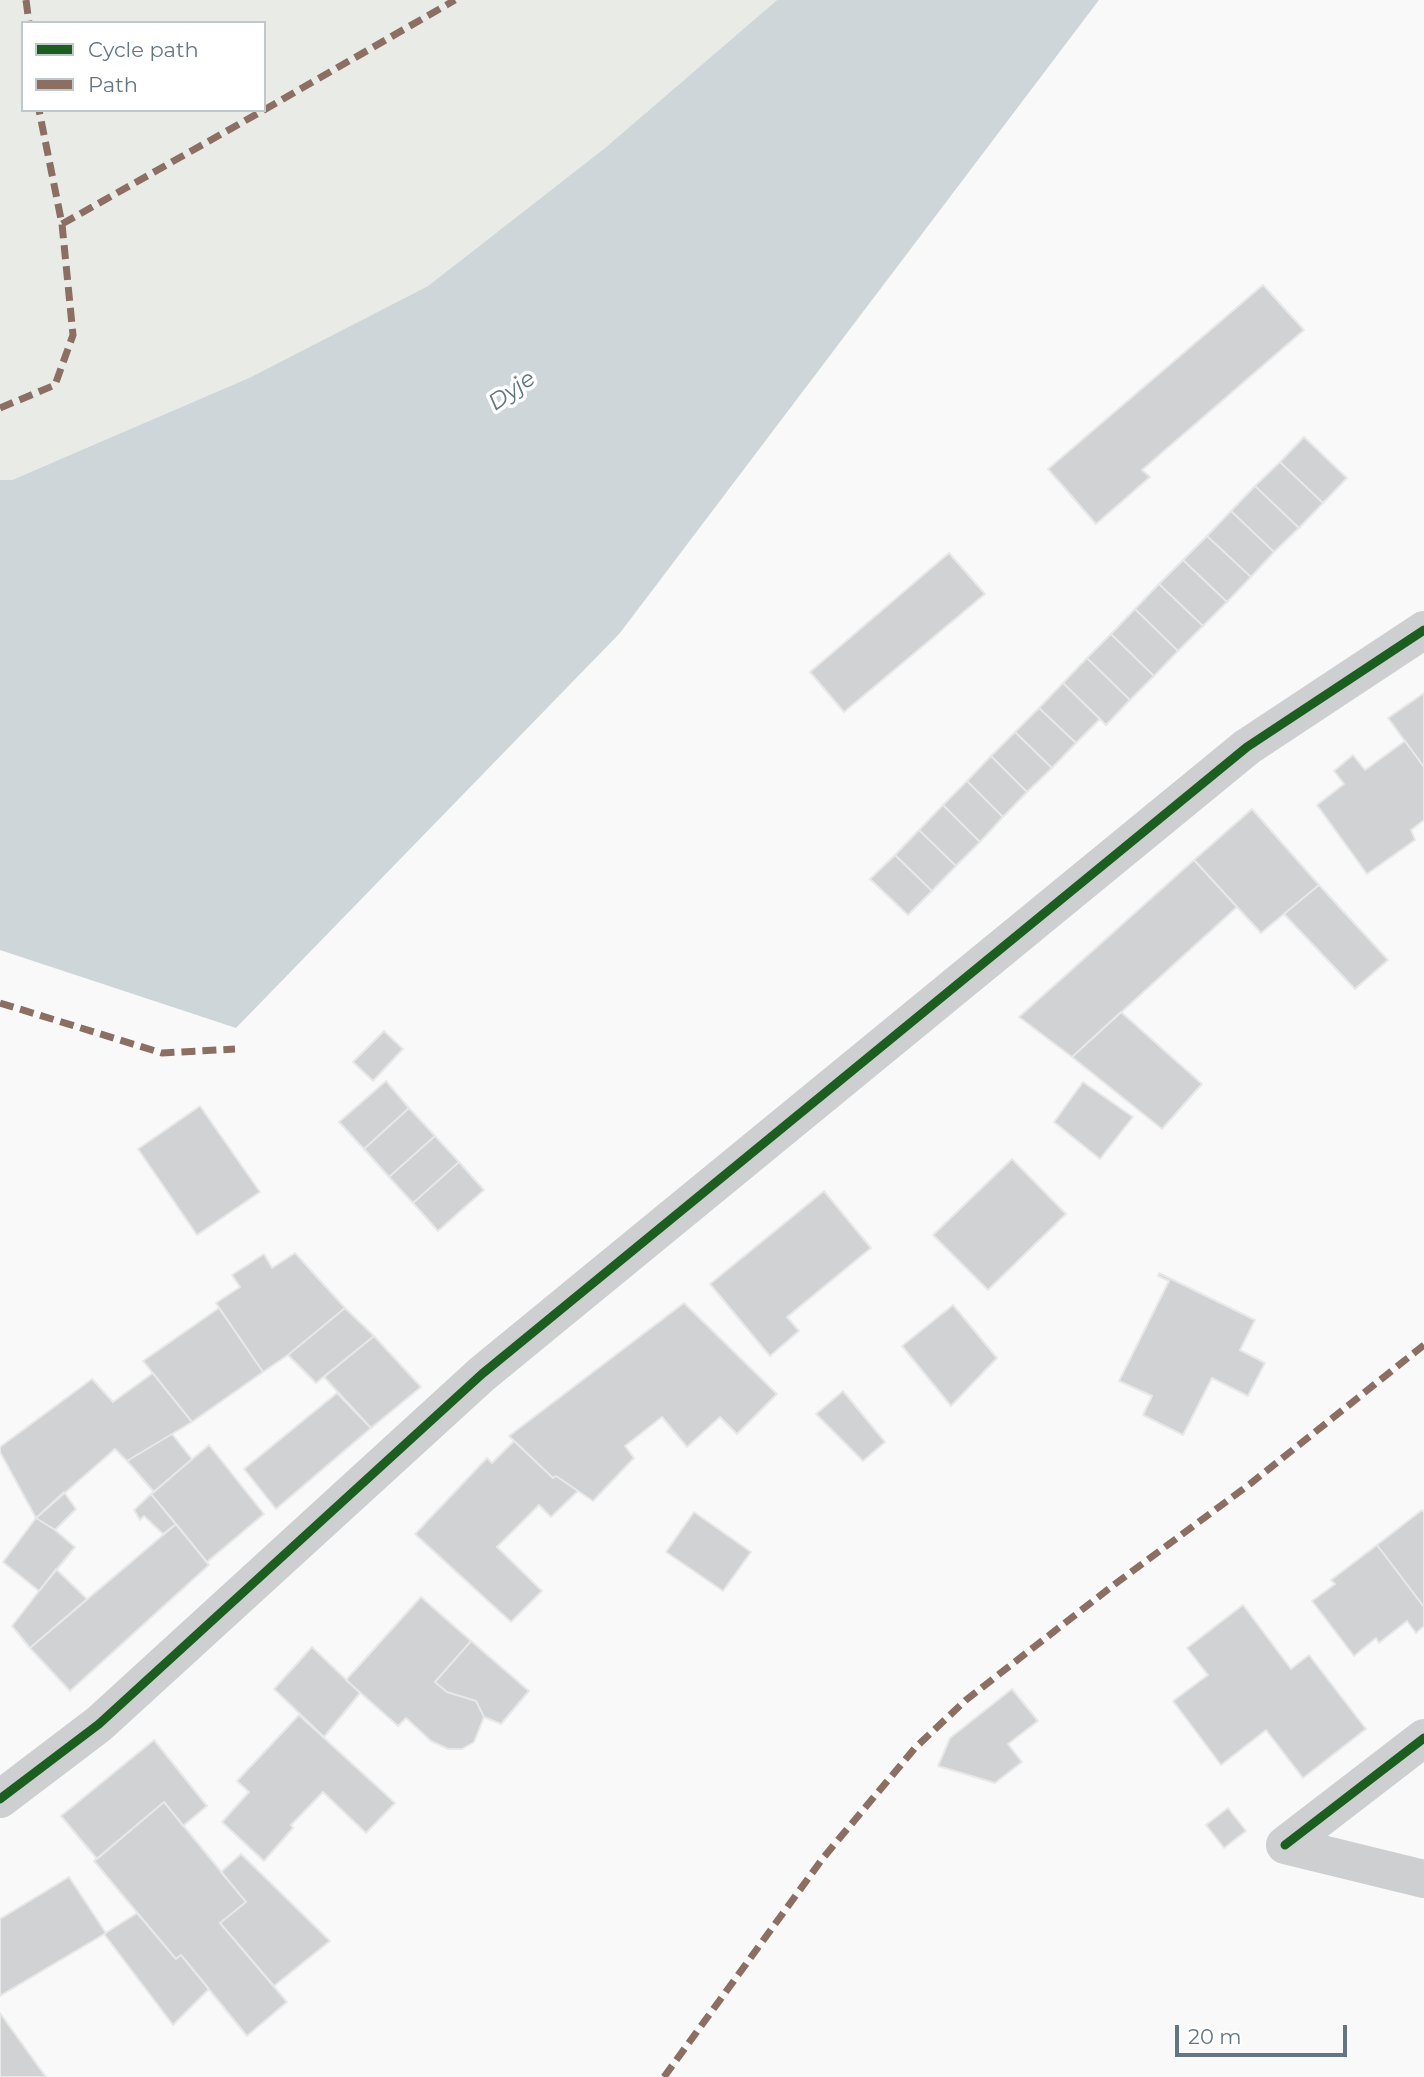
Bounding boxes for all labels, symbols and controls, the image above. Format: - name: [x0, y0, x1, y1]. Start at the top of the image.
- legend: [21, 21, 266, 112]
- text: Cycle path: [88, 37, 199, 62]
- text: Path: [88, 72, 138, 97]
- water label: Dyje: [483, 365, 541, 417]
- scale bar: [1179, 2010, 1350, 2054]
- text: 20 m: [1188, 2024, 1242, 2049]

